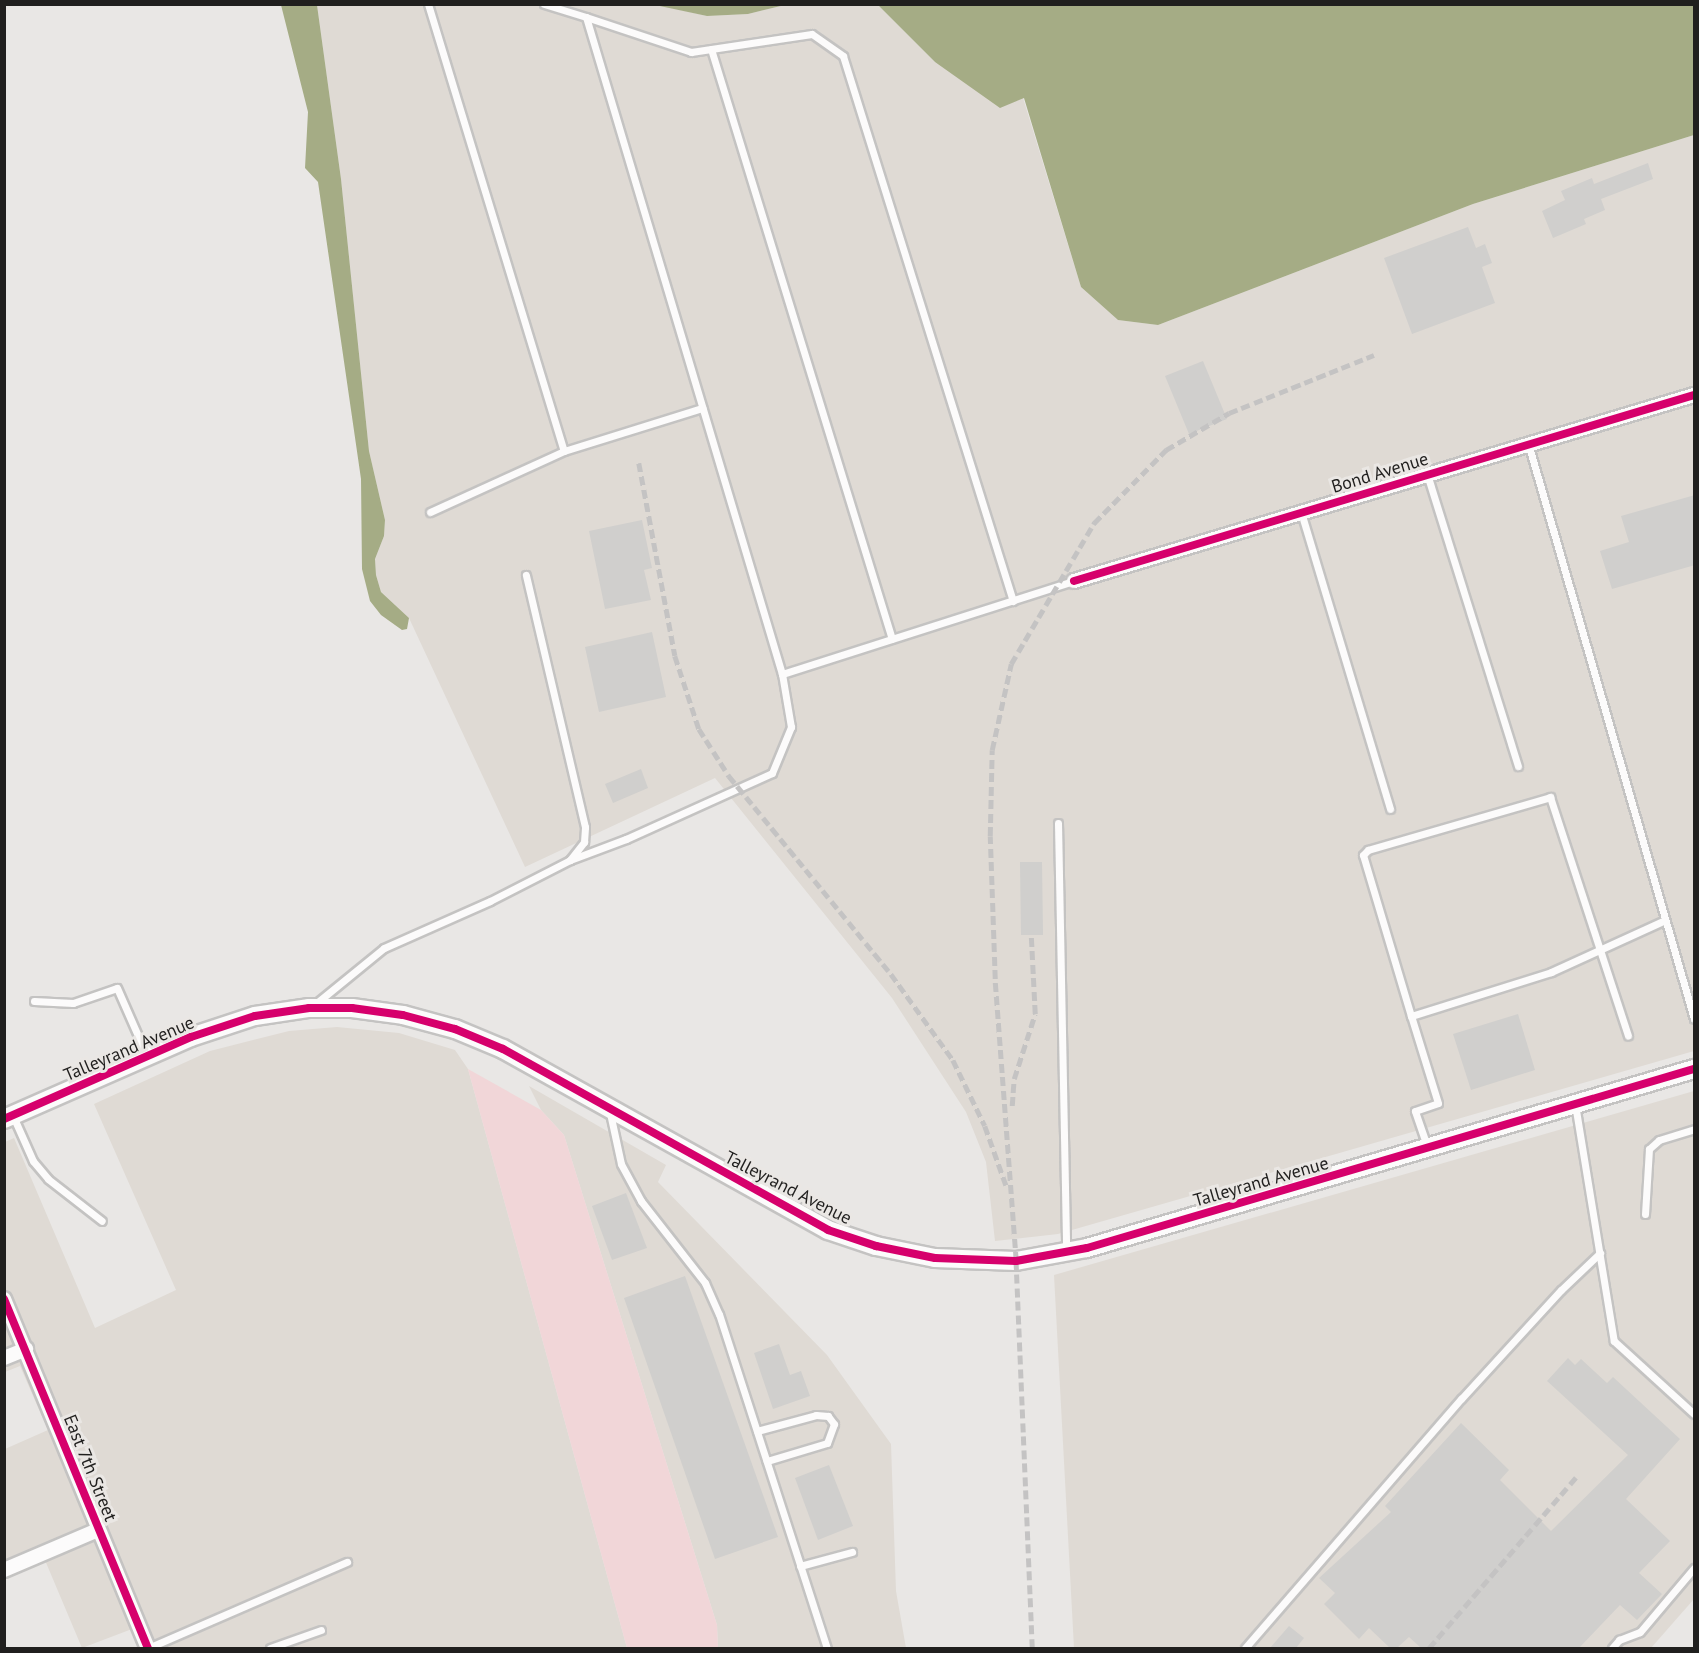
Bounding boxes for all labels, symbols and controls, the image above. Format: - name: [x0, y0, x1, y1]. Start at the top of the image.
- street label: Bond Avenue: [1329, 448, 1431, 498]
- street label: Talleyrand Avenue: [60, 1012, 198, 1086]
- street label: Talleyrand Avenue: [721, 1147, 855, 1229]
- street label: Talleyrand Avenue: [1191, 1152, 1331, 1212]
- street label: East 7th Street: [59, 1411, 121, 1525]

